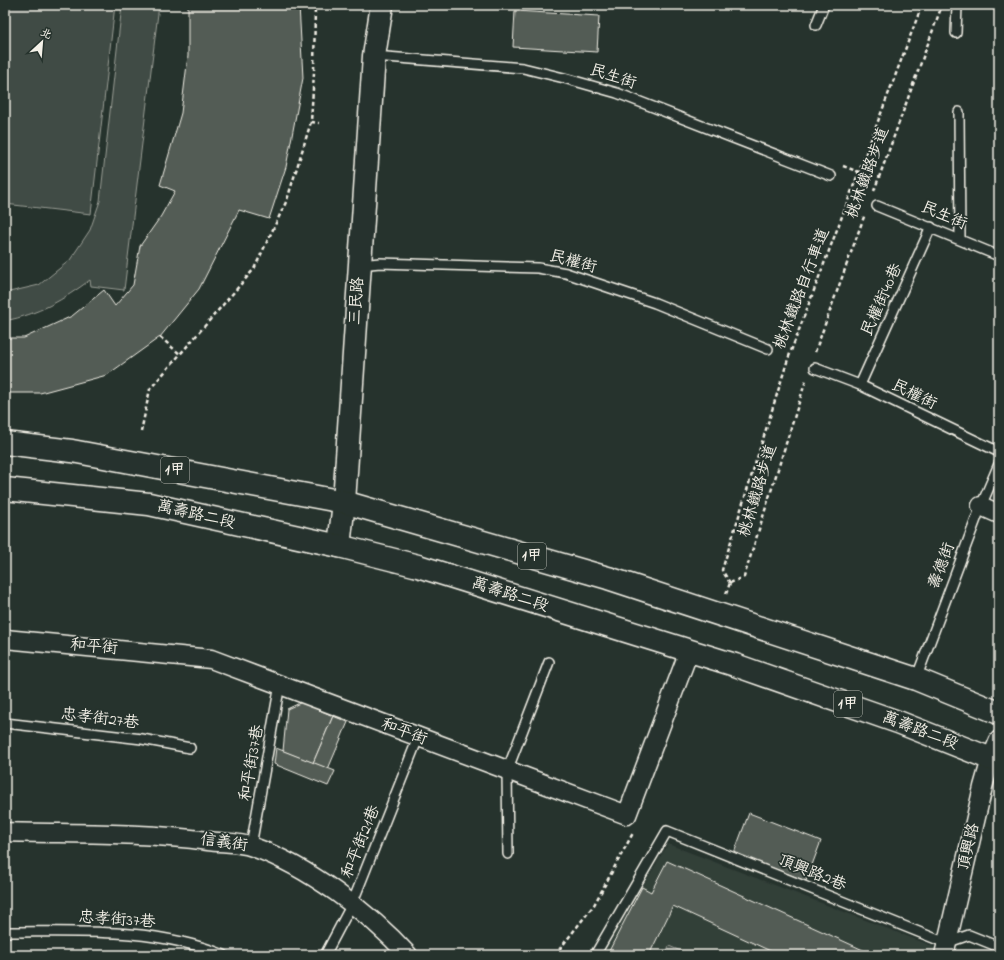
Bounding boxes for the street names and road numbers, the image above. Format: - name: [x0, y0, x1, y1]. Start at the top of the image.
- street label: 民生街: [586, 58, 640, 96]
- street label: 桃林鐵路步道: [840, 124, 896, 222]
- street label: 民生街: [917, 196, 971, 236]
- street label: 桃林鐵路自行車道: [768, 225, 836, 353]
- street label: 民權街: [547, 244, 599, 280]
- street label: 民權街40巷: [855, 260, 909, 340]
- street label: 三民路: [343, 276, 371, 326]
- street label: 民權街: [887, 374, 941, 416]
- street label: 桃林鐵路步道: [732, 442, 784, 540]
- road number: 1甲: [161, 457, 189, 483]
- street label: 萬壽路二段: [154, 494, 238, 536]
- street label: 壽德街: [923, 539, 961, 593]
- road number: 1甲: [518, 543, 546, 569]
- street label: 萬壽路二段: [468, 571, 552, 619]
- street label: 和平街: [69, 633, 119, 661]
- road number: 1甲: [834, 691, 862, 717]
- street label: 忠孝街27巷: [60, 702, 140, 736]
- street label: 萬壽路二段: [878, 705, 962, 757]
- street label: 和平街: [377, 712, 431, 752]
- street label: 和平街37巷: [233, 723, 271, 803]
- street label: 和平街21巷: [335, 802, 387, 882]
- street label: 頂興路: [952, 821, 986, 873]
- street label: 信義街: [199, 828, 249, 858]
- street label: 頂興路2巷: [774, 848, 850, 898]
- street label: 忠孝街37巷: [78, 905, 156, 935]

